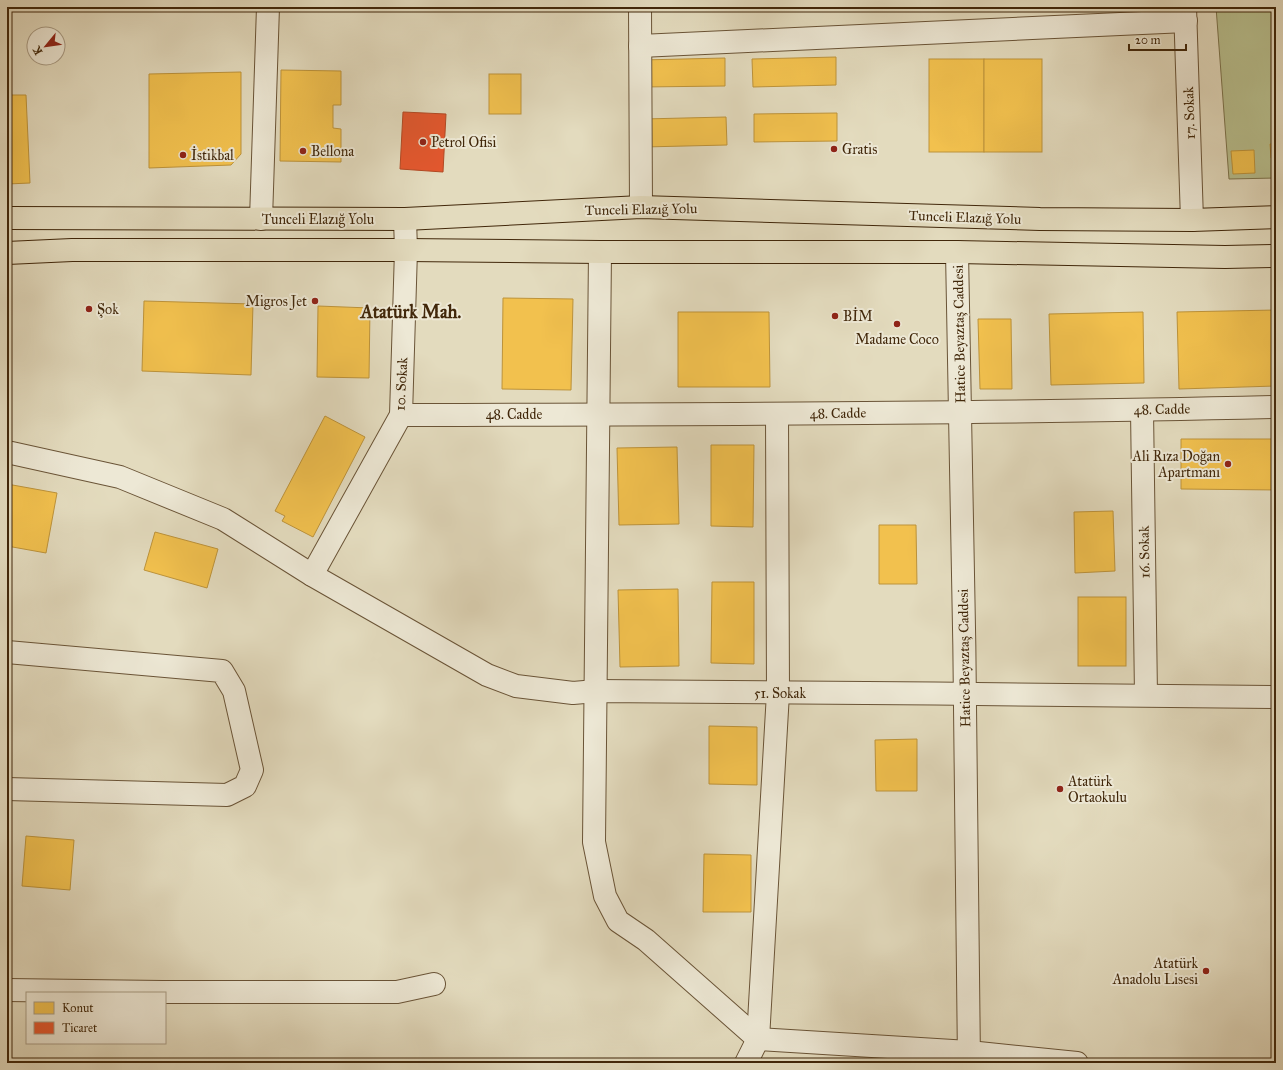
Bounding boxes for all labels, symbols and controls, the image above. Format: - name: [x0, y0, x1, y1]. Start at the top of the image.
- north arrow: [26, 26, 66, 66]
- scale bar: [1129, 26, 1186, 52]
- text: 20 m: [1135, 33, 1161, 47]
- text: K: [30, 43, 45, 57]
- street label: 17. Sokak: [1180, 86, 1199, 140]
- place label: Petrol Ofisi: [431, 134, 496, 151]
- marker: Petrol Ofisi: [418, 137, 428, 147]
- place label: Gratis: [842, 141, 877, 158]
- place label: Bellona: [311, 143, 354, 160]
- marker: Gratis: [829, 144, 839, 154]
- place label: İstikbal: [191, 146, 234, 164]
- marker: Bellona: [298, 146, 308, 156]
- marker: İstikbal: [178, 150, 188, 160]
- street label: Tunceli Elazığ Yolu: [585, 200, 698, 219]
- street label: Tunceli Elazığ Yolu: [908, 207, 1022, 228]
- street label: Tunceli Elazığ Yolu: [262, 211, 375, 228]
- street label: Hatice Beyaztaş Caddesi: [950, 264, 969, 403]
- place label: Migros Jet: [246, 293, 307, 311]
- marker: Migros Jet: [310, 296, 320, 306]
- place label: Şok: [97, 301, 119, 318]
- district label: Atatürk Mah.: [360, 301, 462, 323]
- marker: Şok: [84, 304, 94, 314]
- place label: BİM: [843, 307, 873, 325]
- marker: BİM: [830, 311, 840, 321]
- marker: Madame Coco: [892, 319, 902, 329]
- place label: Madame Coco: [855, 331, 939, 348]
- street label: 10. Sokak: [392, 356, 411, 411]
- street label: 48. Cadde: [1134, 401, 1191, 418]
- street label: 48. Cadde: [810, 405, 867, 422]
- street label: 48. Cadde: [486, 406, 542, 423]
- place label: Ali Rıza Doğan Apartmanı: [1132, 448, 1220, 481]
- marker: Ali Rıza Doğan Apartmanı: [1223, 459, 1233, 469]
- street label: 16. Sokak: [1136, 525, 1153, 578]
- street label: Hatice Beyaztaş Caddesi: [955, 588, 974, 727]
- street label: 51. Sokak: [754, 685, 807, 702]
- place label: Atatürk Ortaokulu: [1067, 773, 1128, 806]
- marker: Atatürk Ortaokulu: [1055, 784, 1065, 794]
- place label: Atatürk Anadolu Lisesi: [1112, 955, 1198, 988]
- marker: Atatürk Anadolu Lisesi: [1201, 966, 1211, 976]
- legend: [26, 992, 166, 1044]
- text: Konut: [62, 1001, 94, 1015]
- text: Ticaret: [62, 1021, 98, 1035]

